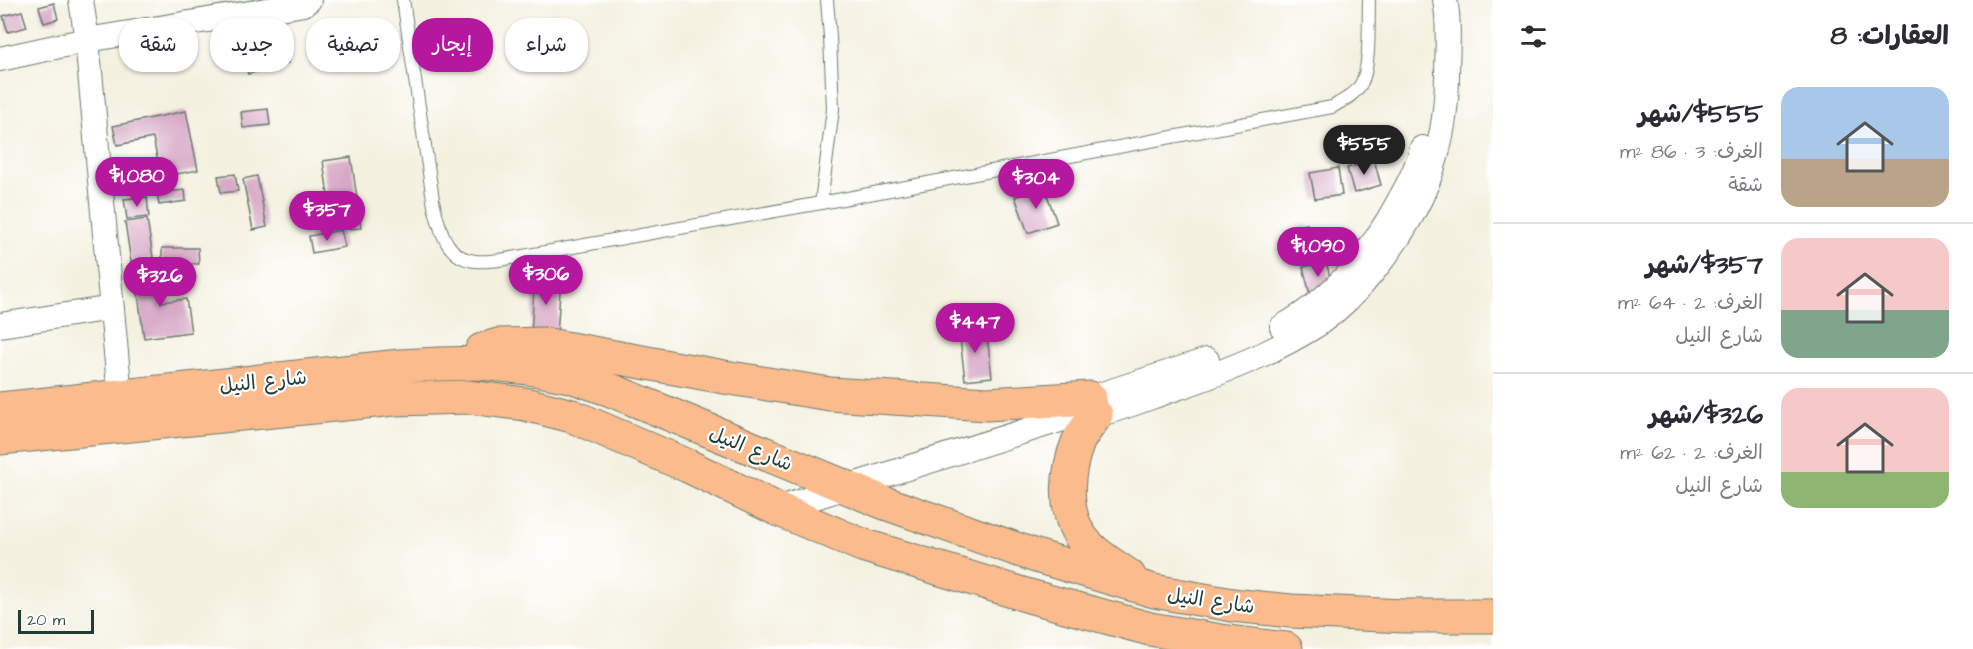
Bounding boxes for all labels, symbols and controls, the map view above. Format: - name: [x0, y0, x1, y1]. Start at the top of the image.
- chip: شقة: [119, 18, 198, 72]
- chip: جديد: [210, 18, 294, 72]
- chip: تصفية: [306, 18, 400, 72]
- chip: إيجار: [412, 18, 493, 72]
- chip: شراء: [505, 18, 588, 72]
- text: العقارات: 8: [1830, 18, 1949, 54]
- icon: filters: [1517, 20, 1550, 53]
- text: $555/شهر: [1638, 96, 1763, 132]
- icon: home: [1829, 111, 1901, 183]
- pin: $555: [1328, 125, 1400, 176]
- text: $555: [1337, 130, 1391, 158]
- text: الغرف: 3 · 86 m²: [1620, 138, 1763, 166]
- pin: $1,080: [88, 157, 186, 208]
- pin: $304: [1000, 159, 1072, 210]
- text: $1,080: [109, 162, 165, 190]
- text: $304: [1012, 164, 1060, 192]
- text: شقة: [1728, 171, 1763, 199]
- pin: $357: [291, 191, 363, 242]
- text: $357: [303, 196, 351, 224]
- pin: $1,090: [1269, 227, 1367, 278]
- text: $1,090: [1291, 232, 1345, 260]
- text: $357/شهر: [1646, 247, 1763, 283]
- pin: $306: [510, 255, 582, 306]
- pin: $326: [124, 257, 196, 308]
- text: $306: [523, 260, 569, 288]
- text: $326: [137, 262, 183, 290]
- icon: home: [1829, 262, 1901, 334]
- text: الغرف: 2 · 64 m²: [1618, 289, 1763, 317]
- pin: $447: [939, 303, 1011, 354]
- text: $447: [950, 308, 1000, 336]
- text: شارع النيل: [1675, 322, 1763, 350]
- street label: شارع النيل: [218, 363, 308, 401]
- text: $326/شهر: [1649, 397, 1763, 433]
- icon: home: [1829, 412, 1901, 484]
- street label: شارع النيل: [705, 419, 797, 478]
- text: الغرف: 2 · 62 m²: [1620, 439, 1763, 467]
- text: شارع النيل: [1675, 472, 1763, 500]
- street label: شارع النيل: [1165, 581, 1256, 621]
- scale bar: [18, 607, 94, 634]
- text: 20 m: [27, 609, 65, 631]

